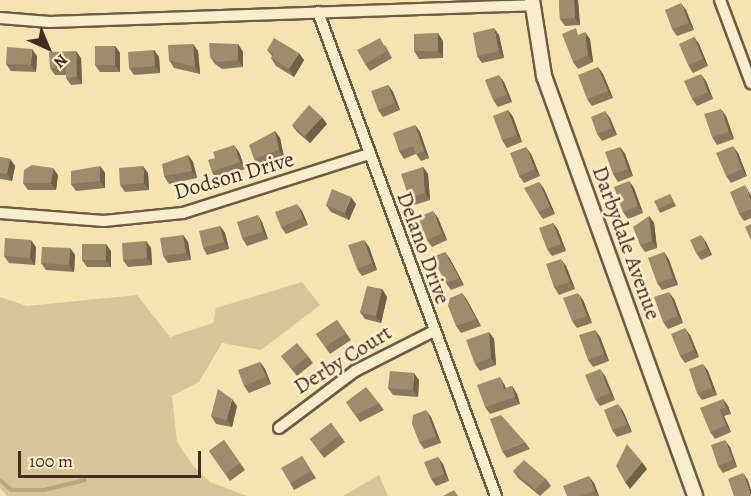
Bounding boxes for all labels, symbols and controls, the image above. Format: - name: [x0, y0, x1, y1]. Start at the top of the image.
- north arrow: [18, 18, 78, 78]
- text: N: [49, 49, 72, 73]
- street label: Dodson Drive: [171, 146, 297, 206]
- street label: Darbydale Avenue: [586, 163, 666, 323]
- street label: Delano Drive: [390, 188, 456, 308]
- street label: Derby Court: [289, 319, 397, 401]
- scale bar: [21, 439, 204, 477]
- text: 100 m: [29, 449, 73, 473]

